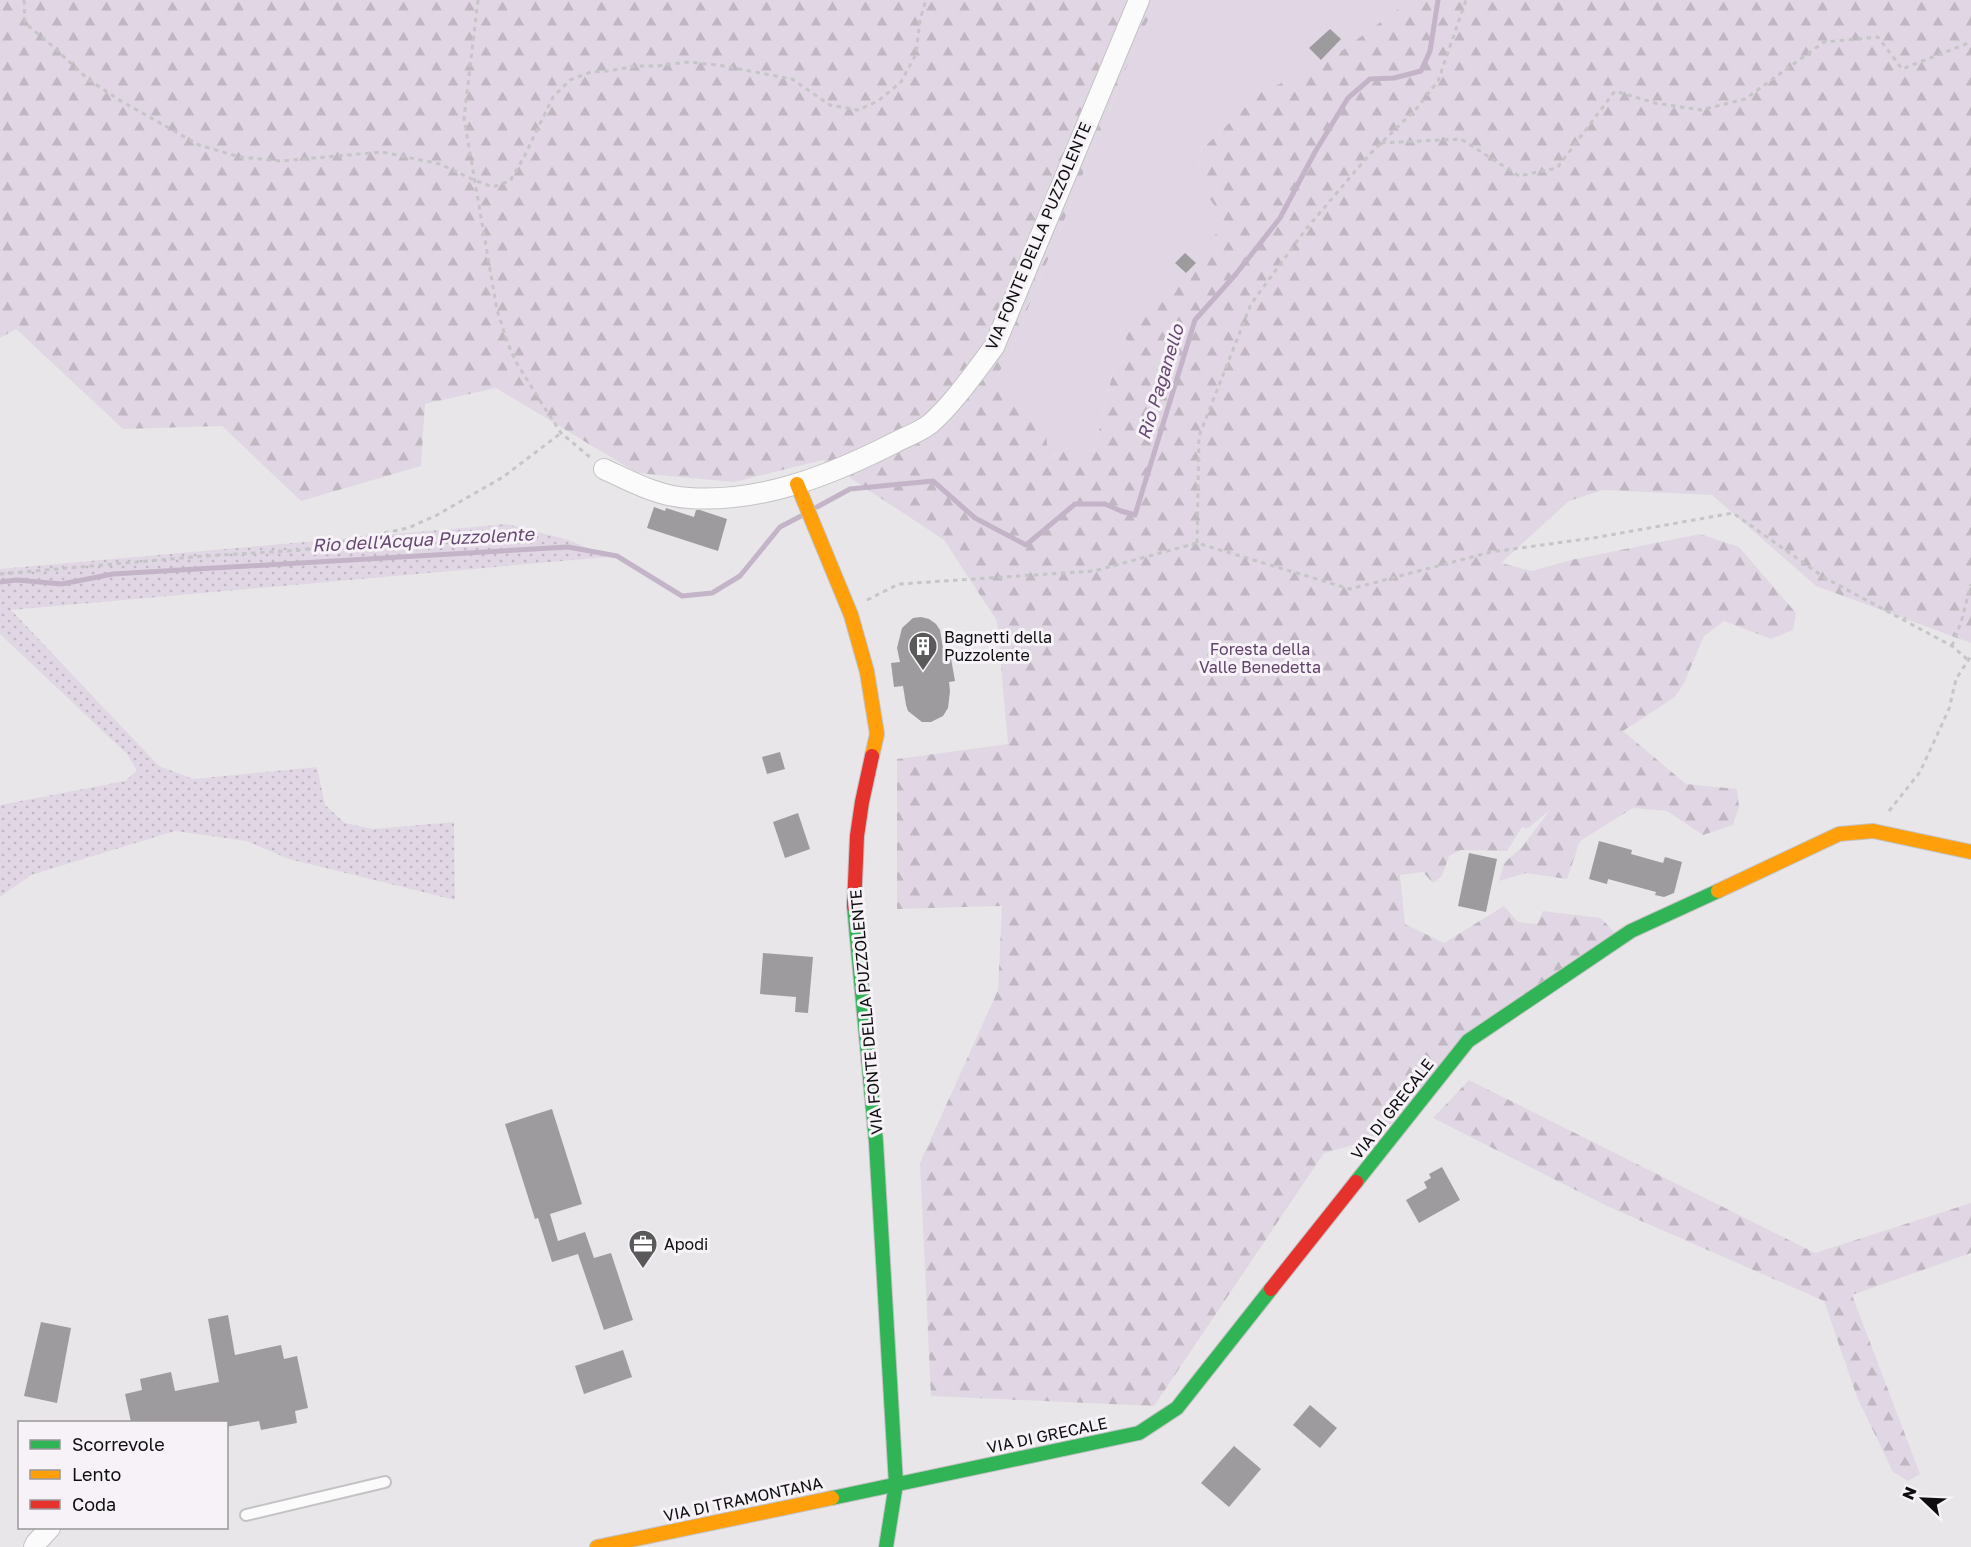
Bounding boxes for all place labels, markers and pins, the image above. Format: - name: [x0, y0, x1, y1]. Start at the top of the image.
- place label: Bagnetti della Puzzolente: [944, 627, 1052, 665]
- building icon: Bagnetti della Puzzolente: [907, 630, 939, 672]
- office icon: Apodi: [627, 1228, 659, 1270]
- place label: Apodi: [664, 1234, 708, 1254]

